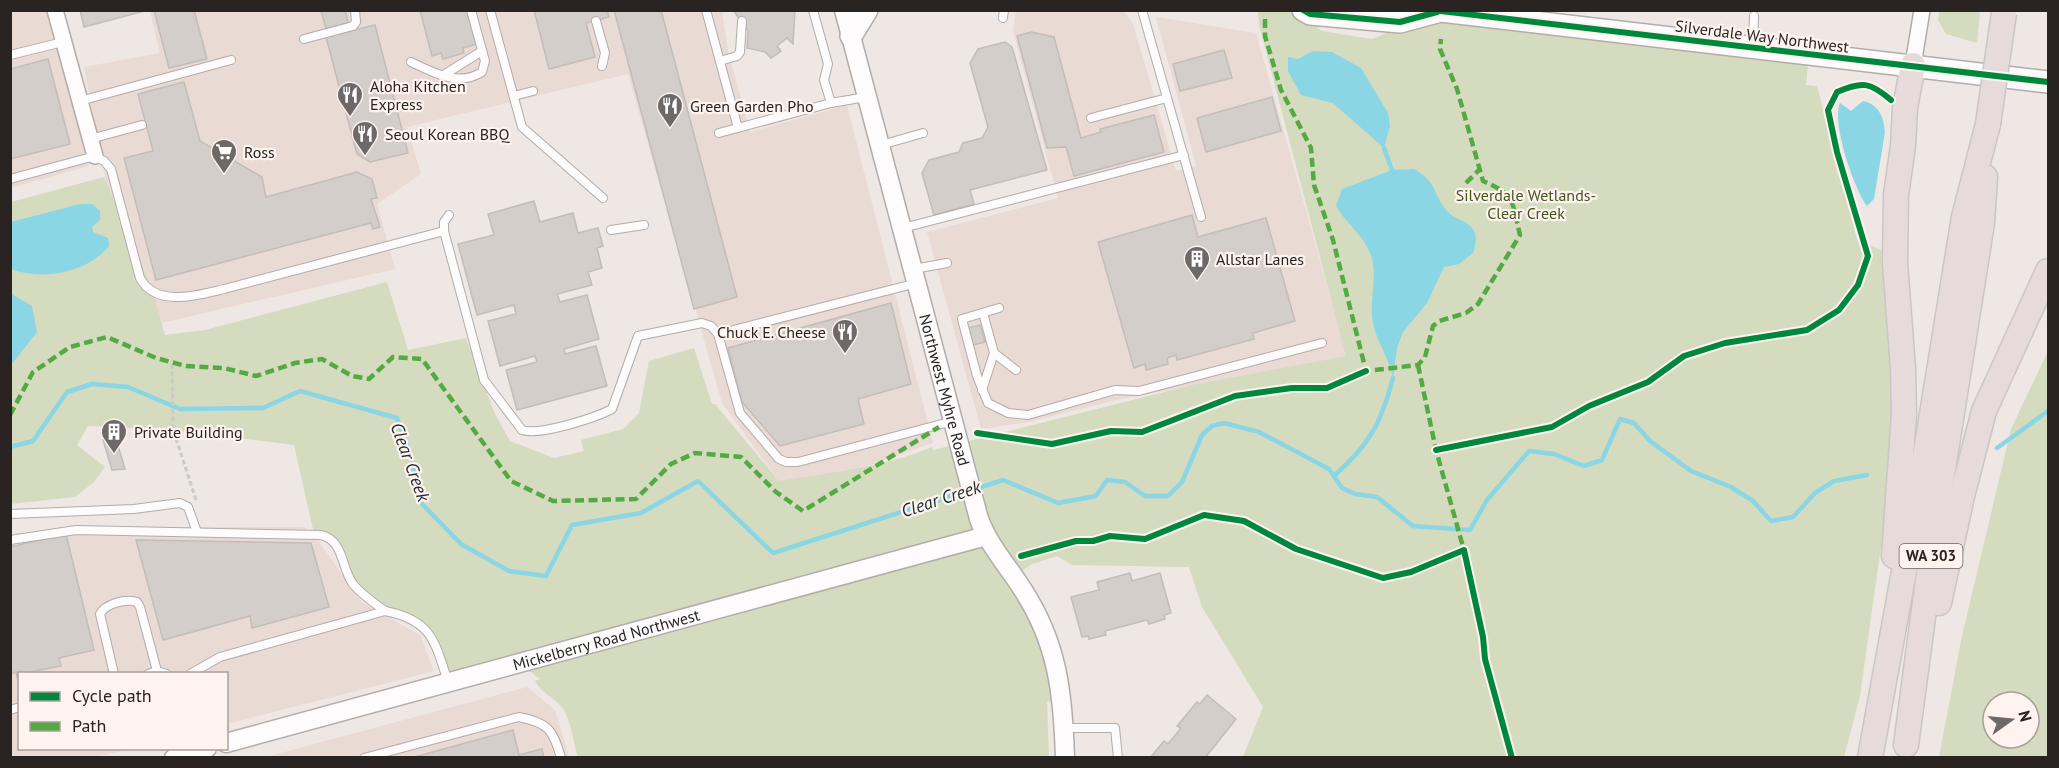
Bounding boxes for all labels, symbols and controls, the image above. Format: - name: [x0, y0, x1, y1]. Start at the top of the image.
- street label: Silverdale Way Northwest: [1674, 15, 1851, 57]
- place label: Aloha Kitchen Express: [370, 76, 466, 114]
- restaurant icon: Aloha Kitchen Express: [335, 80, 365, 118]
- restaurant icon: Green Garden Pho: [655, 91, 685, 129]
- place label: Green Garden Pho: [690, 96, 814, 116]
- restaurant icon: Seoul Korean BBQ: [350, 119, 380, 157]
- place label: Seoul Korean BBQ: [385, 124, 510, 144]
- supermarket icon: Ross: [209, 137, 239, 175]
- place label: Ross: [244, 142, 275, 162]
- park label: Silverdale Wetlands- Clear Creek: [1456, 185, 1596, 223]
- building icon: Allstar Lanes: [1182, 244, 1212, 282]
- place label: Allstar Lanes: [1216, 249, 1304, 269]
- street label: Northwest Myhre Road: [915, 312, 974, 468]
- restaurant icon: Chuck E. Cheese: [830, 317, 860, 355]
- place label: Chuck E. Cheese: [717, 322, 826, 342]
- building icon: Private Building: [99, 417, 129, 455]
- water label: Clear Creek: [386, 419, 436, 505]
- place label: Private Building: [134, 422, 243, 442]
- water label: Clear Creek: [898, 475, 984, 522]
- road number: WA 303: [1900, 544, 1962, 568]
- street label: Mickelberry Road Northwest: [510, 604, 702, 674]
- legend: [18, 672, 228, 750]
- text: Cycle path: [72, 684, 152, 707]
- north arrow: [1981, 690, 2041, 750]
- text: N: [2014, 708, 2037, 724]
- text: Path: [72, 714, 106, 737]

